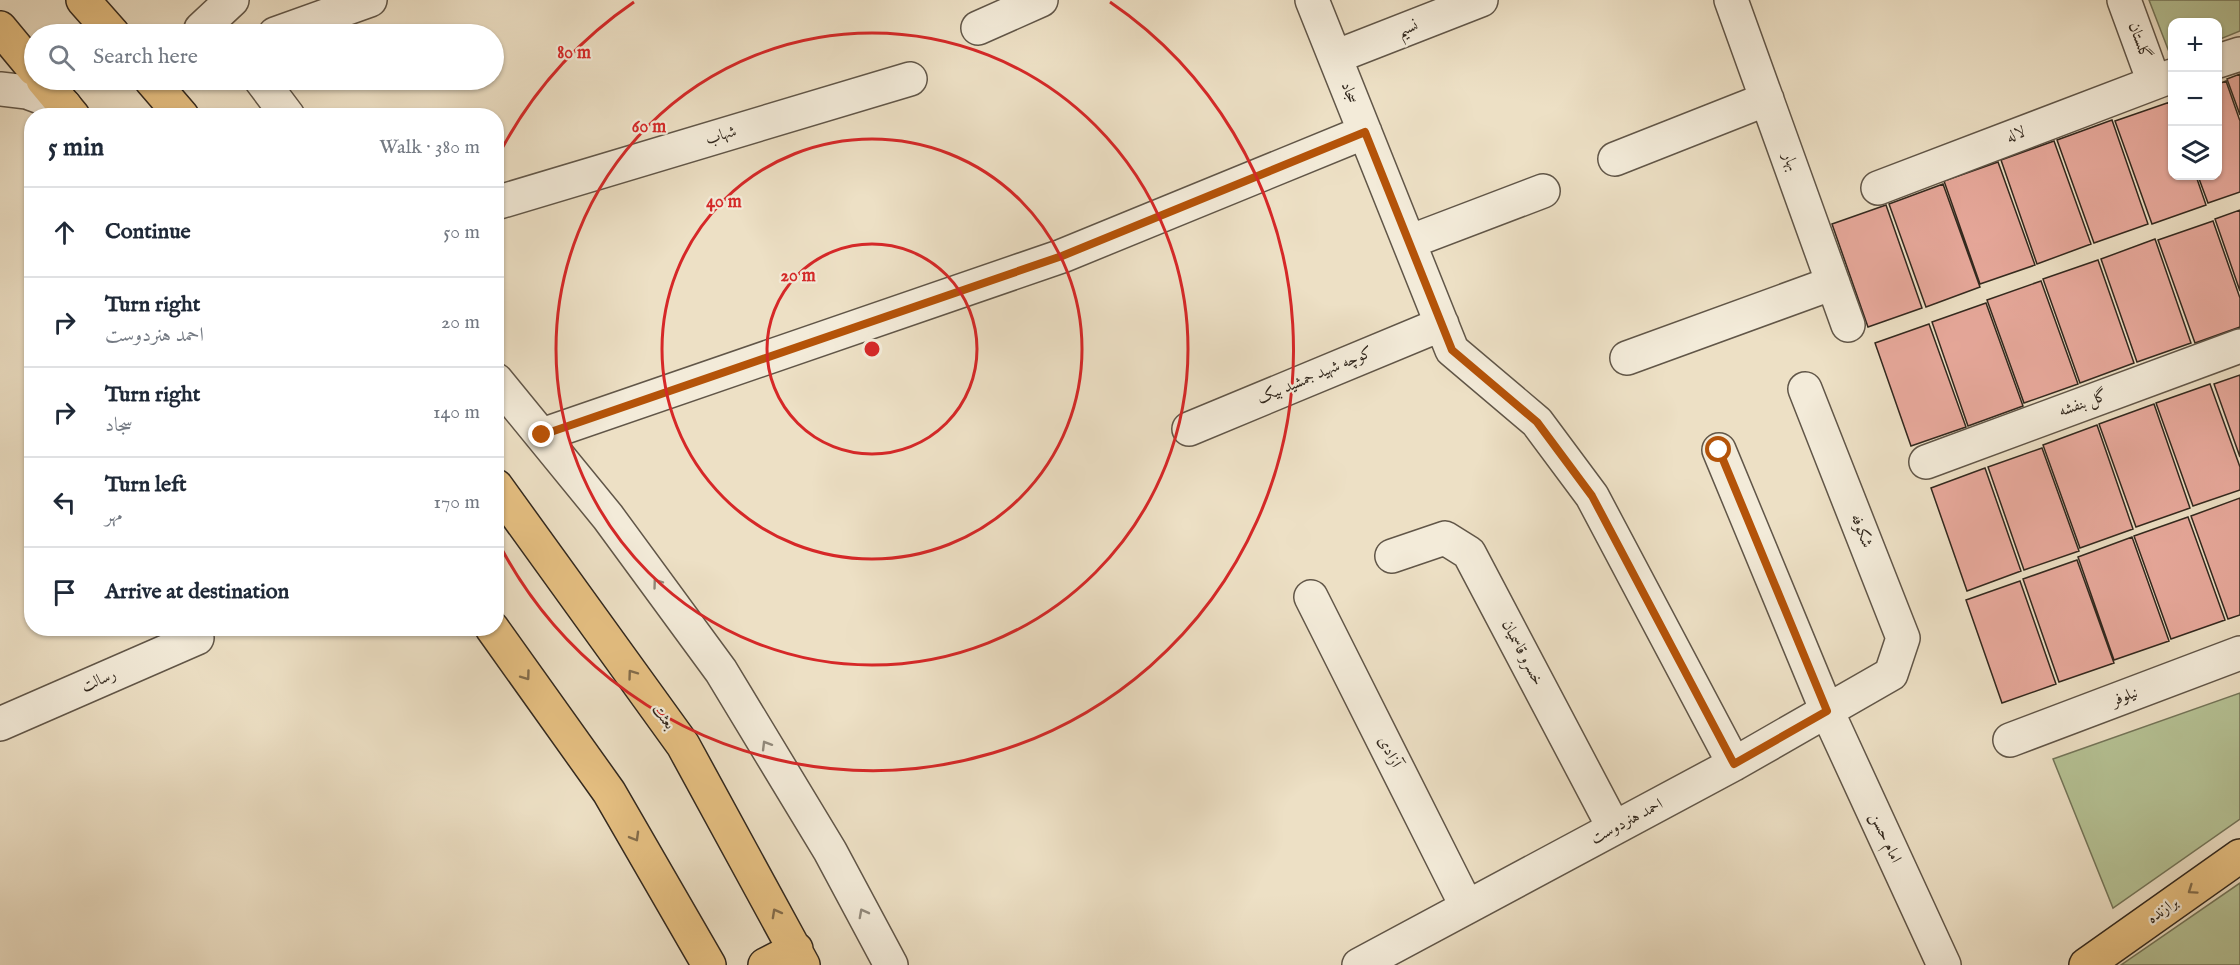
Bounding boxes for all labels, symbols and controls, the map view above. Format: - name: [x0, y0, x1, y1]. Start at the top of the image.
- street label: نسیم: [1395, 16, 1423, 47]
- map controls: [2168, 18, 2222, 180]
- button: +: [2168, 18, 2222, 72]
- street label: گلستان: [2123, 19, 2156, 62]
- search box: [24, 24, 504, 90]
- icon: search: [45, 41, 78, 74]
- text: 80 m: [557, 42, 591, 65]
- text: Search here: [93, 43, 198, 71]
- button: −: [2168, 72, 2222, 126]
- street label: سجاد: [1336, 79, 1362, 107]
- text: 60 m: [632, 116, 666, 139]
- street label: شهاب: [703, 122, 739, 150]
- street label: لاله: [2004, 122, 2029, 148]
- button: layers: [2168, 126, 2222, 180]
- text: 5 min: [48, 131, 104, 164]
- text: Walk · 380 m: [379, 135, 480, 160]
- street label: بهار: [1777, 148, 1803, 174]
- text: 40 m: [706, 191, 742, 214]
- icon: ahead: [48, 216, 81, 249]
- text: Continue: [105, 218, 191, 246]
- text: 50 m: [443, 220, 480, 245]
- text: 20 m: [780, 265, 816, 288]
- text: Turn right: [105, 291, 200, 319]
- icon: right: [48, 306, 81, 339]
- text: 20 m: [441, 310, 480, 335]
- text: احمد هنردوست: [105, 323, 204, 348]
- centre of rings: [862, 339, 882, 359]
- street label: کوچه شهید جمشید بیک: [1254, 343, 1376, 409]
- text: Turn right: [105, 381, 200, 409]
- street label: گل بنفشه: [2056, 385, 2110, 422]
- icon: right: [48, 396, 81, 429]
- text: 140 m: [433, 400, 480, 425]
- text: سجاد: [105, 413, 133, 438]
- route end: [528, 421, 554, 447]
- route start: [1705, 436, 1731, 462]
- text: Turn left: [105, 471, 187, 499]
- icon: left: [48, 486, 81, 519]
- text: 170 m: [434, 490, 480, 515]
- text: مهر: [105, 503, 122, 528]
- street label: شکوفه: [1845, 511, 1877, 551]
- icon: arrive: [48, 576, 81, 609]
- text: Arrive at destination: [105, 578, 289, 606]
- one-way arrow: [653, 579, 664, 590]
- street label: خسرو قاسمیان: [1496, 617, 1548, 689]
- street label: رسالت: [78, 665, 120, 697]
- one-way arrow: [519, 670, 530, 681]
- one-way arrow: [628, 670, 639, 681]
- street label: نیلوفر: [2107, 683, 2141, 712]
- street label: بعثت: [647, 700, 679, 734]
- street label: آزادی: [1373, 732, 1407, 772]
- one-way arrow: [761, 741, 773, 751]
- street label: احمد هنردوست: [1587, 795, 1667, 849]
- street label: امام حسن: [1862, 810, 1905, 868]
- one-way arrow: [628, 831, 640, 841]
- one-way arrow: [2188, 883, 2199, 894]
- street label: برازنده: [2143, 893, 2183, 929]
- one-way arrow: [772, 909, 783, 919]
- one-way arrow: [859, 909, 870, 920]

